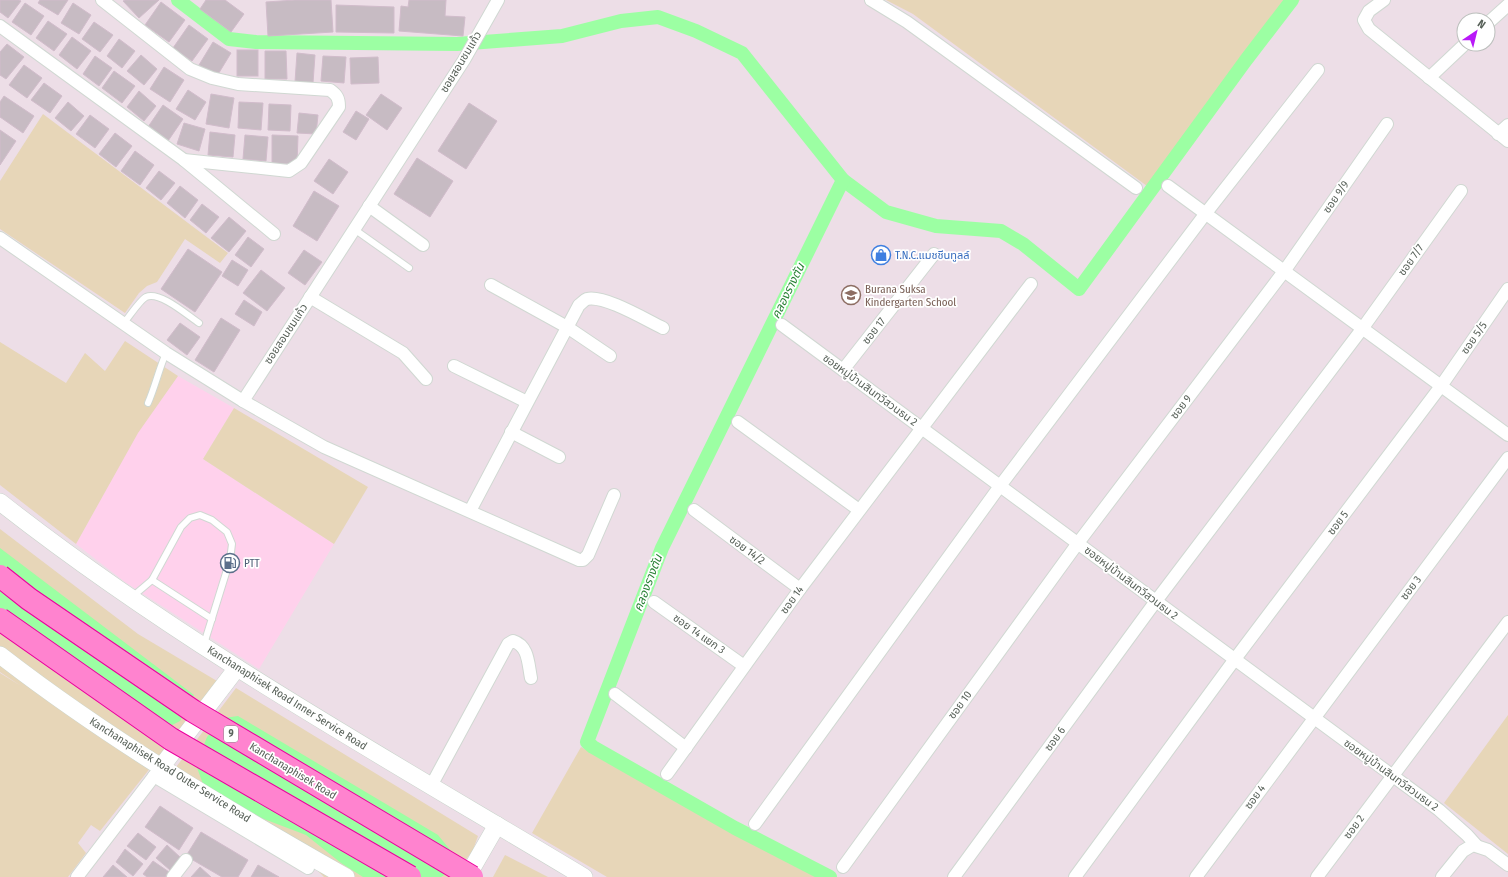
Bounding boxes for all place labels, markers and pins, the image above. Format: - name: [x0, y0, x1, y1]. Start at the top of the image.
- shop icon: T.N.C.แมชชีนทูลล์: [870, 244, 892, 266]
- place label: T.N.C.แมชชีนทูลล์: [895, 249, 970, 262]
- place label: Burana Suksa Kindergarten School: [865, 283, 956, 309]
- school or university icon: Burana Suksa Kindergarten School: [840, 284, 862, 306]
- fuel station icon: PTT: [219, 552, 241, 574]
- place label: PTT: [244, 557, 261, 570]

